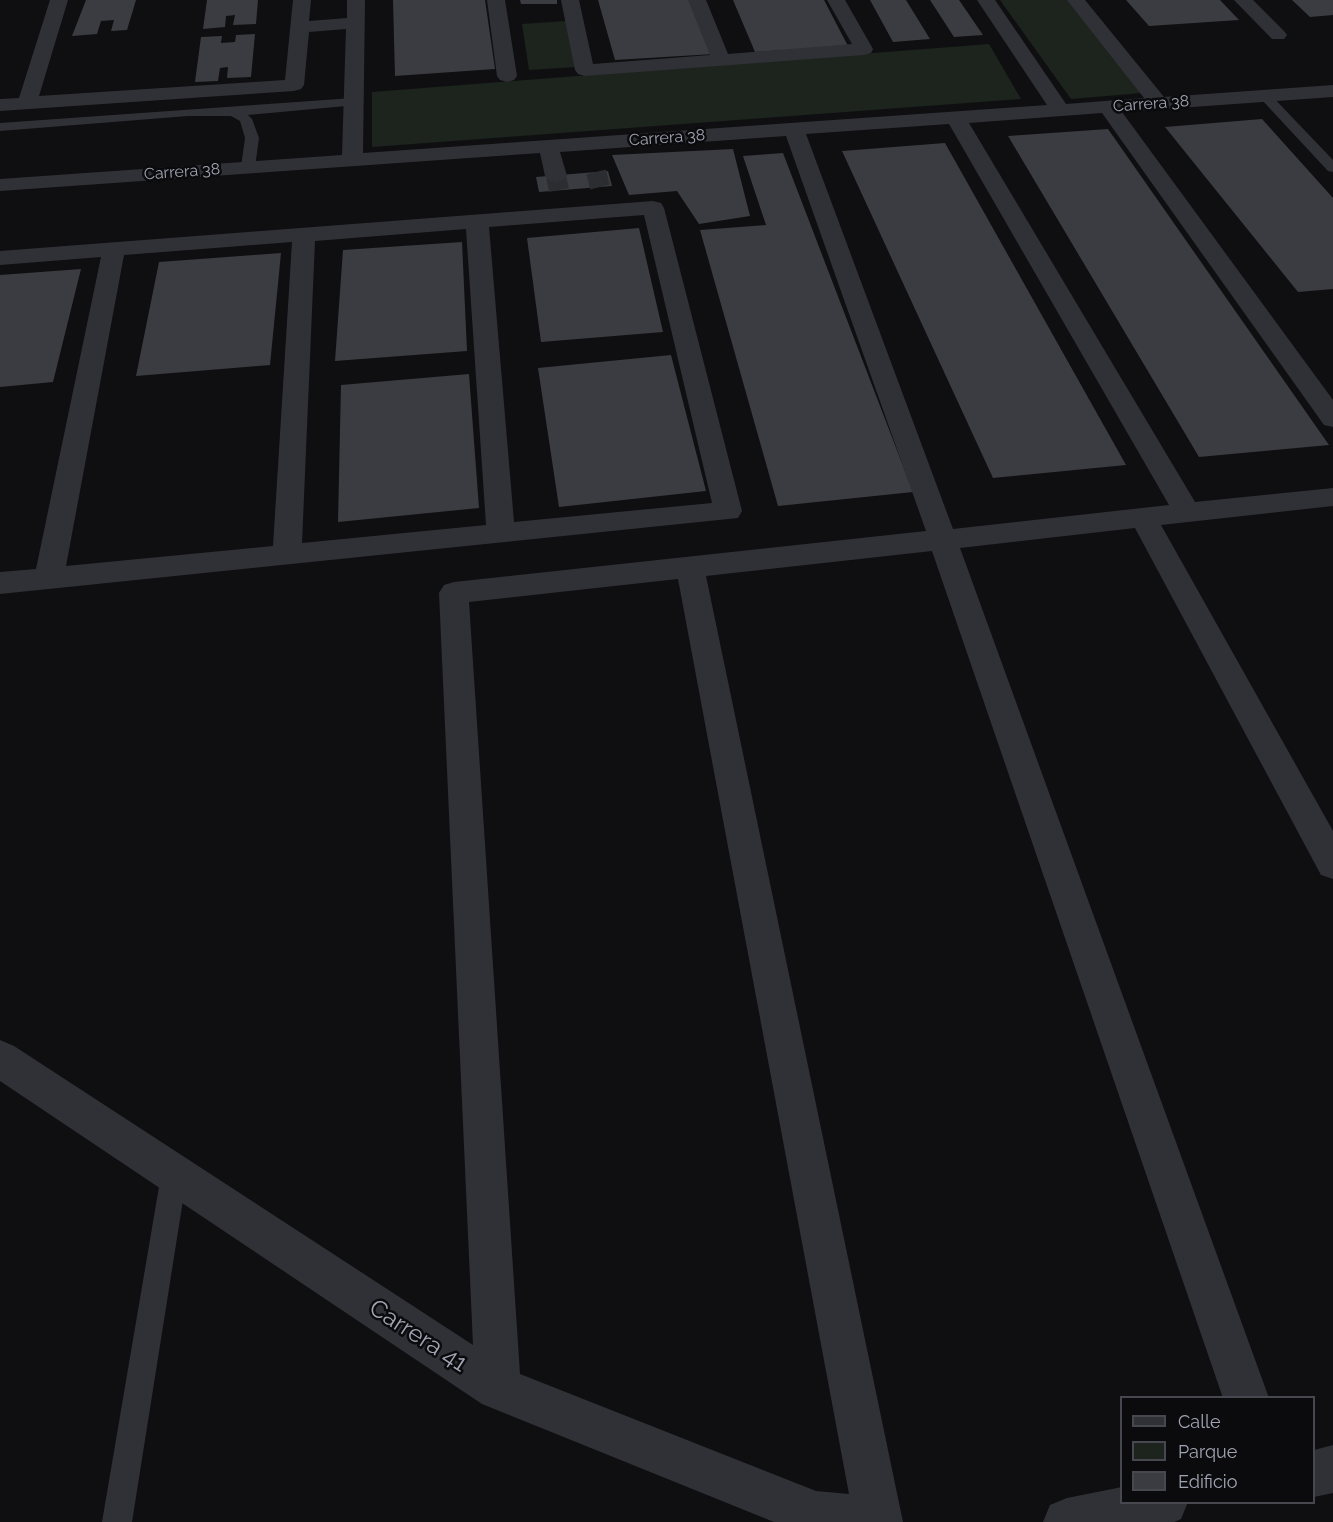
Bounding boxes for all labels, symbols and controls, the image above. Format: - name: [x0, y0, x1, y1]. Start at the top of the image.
- street label: Carrera 38: [1112, 92, 1190, 116]
- street label: Carrera 38: [628, 126, 706, 150]
- street label: Carrera 38: [143, 160, 221, 184]
- street label: Carrera 41: [364, 1294, 472, 1378]
- legend: [1120, 1396, 1315, 1504]
- text: Calle: [1178, 1411, 1221, 1432]
- text: Parque: [1178, 1441, 1237, 1462]
- text: Edificio: [1178, 1471, 1237, 1492]

